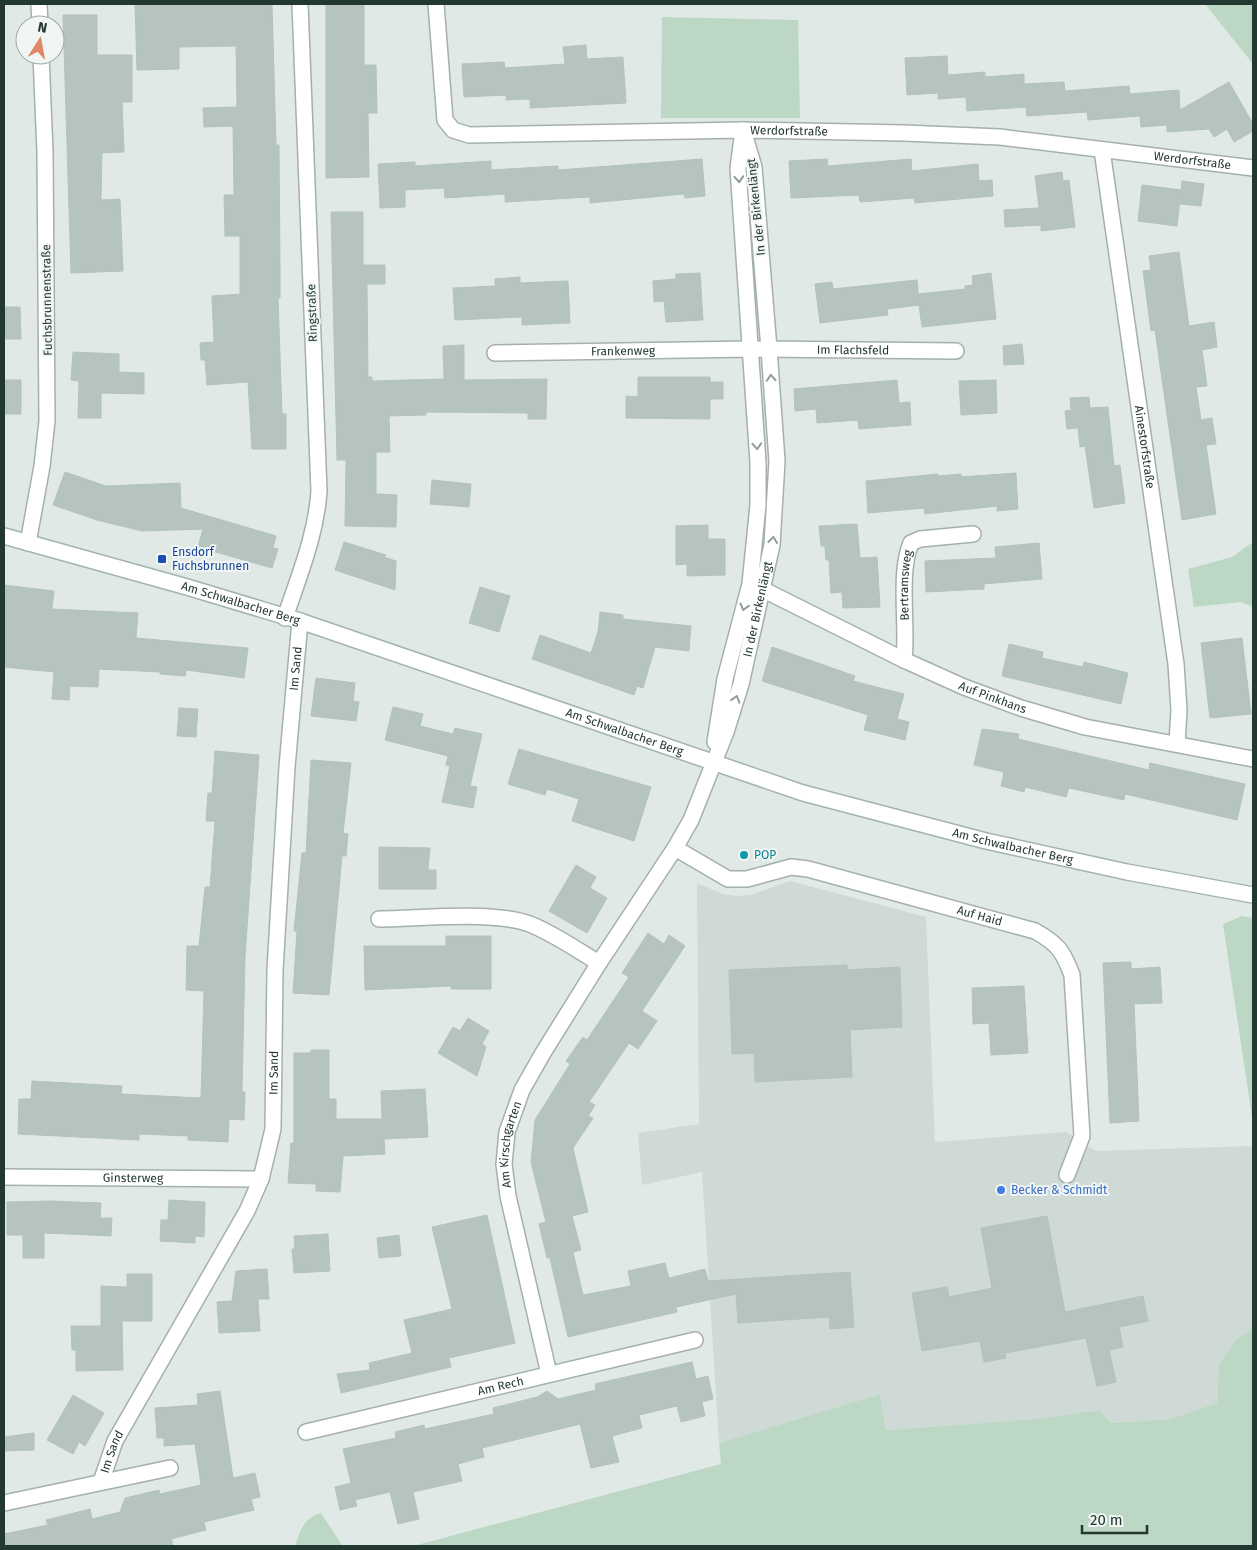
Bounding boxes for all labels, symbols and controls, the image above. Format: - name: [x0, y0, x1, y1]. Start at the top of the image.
- north arrow: [15, 15, 65, 65]
- text: N: [36, 18, 49, 37]
- street label: Werdorfstraße: [750, 123, 828, 139]
- street label: Werdorfstraße: [1153, 149, 1232, 172]
- street label: In der Birkenlängt: [744, 157, 768, 256]
- one-way arrow: [733, 175, 744, 183]
- street label: Fuchsbrunnenstraße: [39, 244, 55, 356]
- street label: Ringstraße: [304, 284, 320, 342]
- street label: Frankenweg: [591, 343, 656, 358]
- street label: Im Flachsfeld: [817, 343, 889, 357]
- one-way arrow: [766, 374, 777, 382]
- street label: Ainestorfstraße: [1132, 405, 1158, 489]
- one-way arrow: [751, 442, 762, 450]
- one-way arrow: [767, 536, 778, 544]
- place label: Ensdorf Fuchsbrunnen: [172, 545, 249, 573]
- street label: Bertramsweg: [897, 547, 915, 621]
- marker: Ensdorf Fuchsbrunnen: [156, 553, 168, 565]
- street label: In der Birkenlängt: [740, 559, 775, 658]
- street label: Am Schwalbacher Berg: [180, 579, 302, 628]
- one-way arrow: [739, 602, 750, 611]
- street label: Im Sand: [287, 646, 305, 691]
- street label: Auf Pinkhans: [957, 679, 1028, 716]
- one-way arrow: [731, 695, 741, 703]
- street label: Am Schwalbacher Berg: [564, 705, 686, 759]
- street label: Am Schwalbacher Berg: [951, 825, 1075, 867]
- place label: POP: [754, 848, 776, 862]
- marker: POP: [738, 849, 750, 861]
- street label: Auf Haid: [955, 903, 1004, 929]
- street label: Im Sand: [266, 1051, 281, 1095]
- street label: Am Kirschgarten: [497, 1099, 524, 1189]
- street label: Ginsterweg: [103, 1171, 164, 1185]
- place label: Becker & Schmidt: [1011, 1183, 1108, 1197]
- marker: Becker & Schmidt: [995, 1184, 1007, 1196]
- street label: Am Rech: [476, 1374, 525, 1398]
- street label: Im Sand: [98, 1428, 126, 1475]
- scale bar: [1082, 1502, 1147, 1534]
- text: 20 m: [1090, 1511, 1123, 1529]

